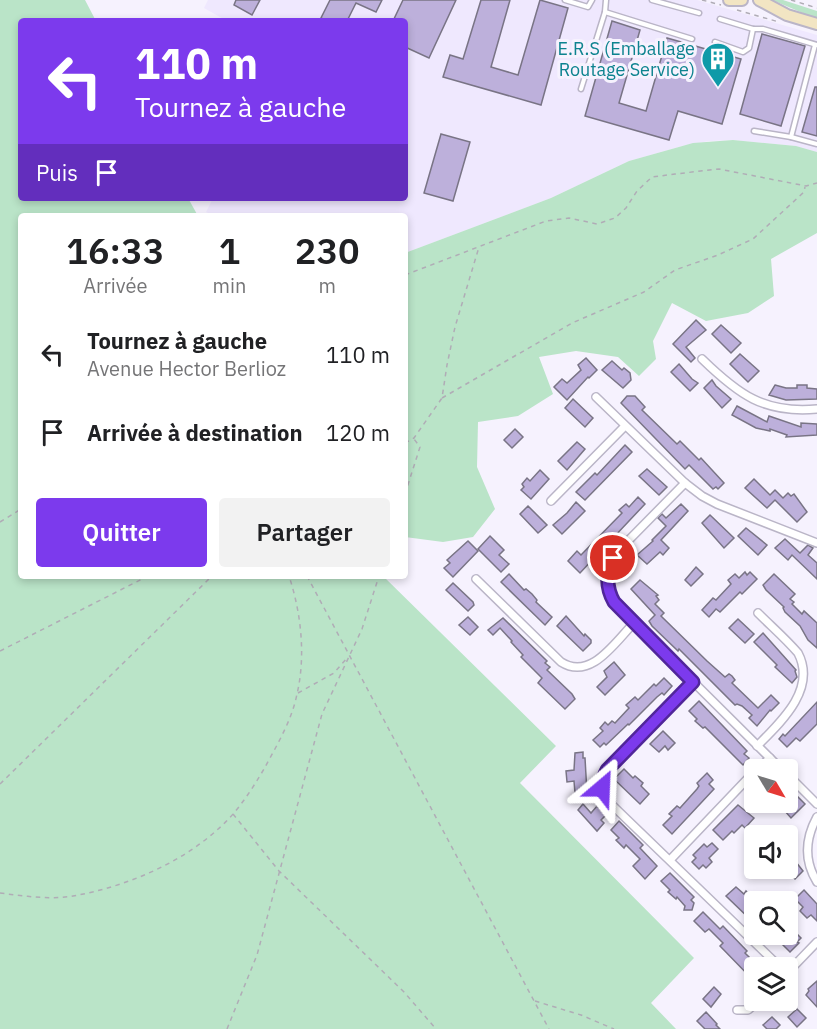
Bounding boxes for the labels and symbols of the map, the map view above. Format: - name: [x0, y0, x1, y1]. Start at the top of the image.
- place label: E.R.S (Emballage Routage Service): [558, 37, 695, 81]
- building icon: E.R.S (Emballage Routage Service): [700, 41, 736, 88]
- pin: [587, 532, 638, 583]
- position arrow: [570, 756, 634, 820]
- north arrow: [744, 759, 798, 813]

